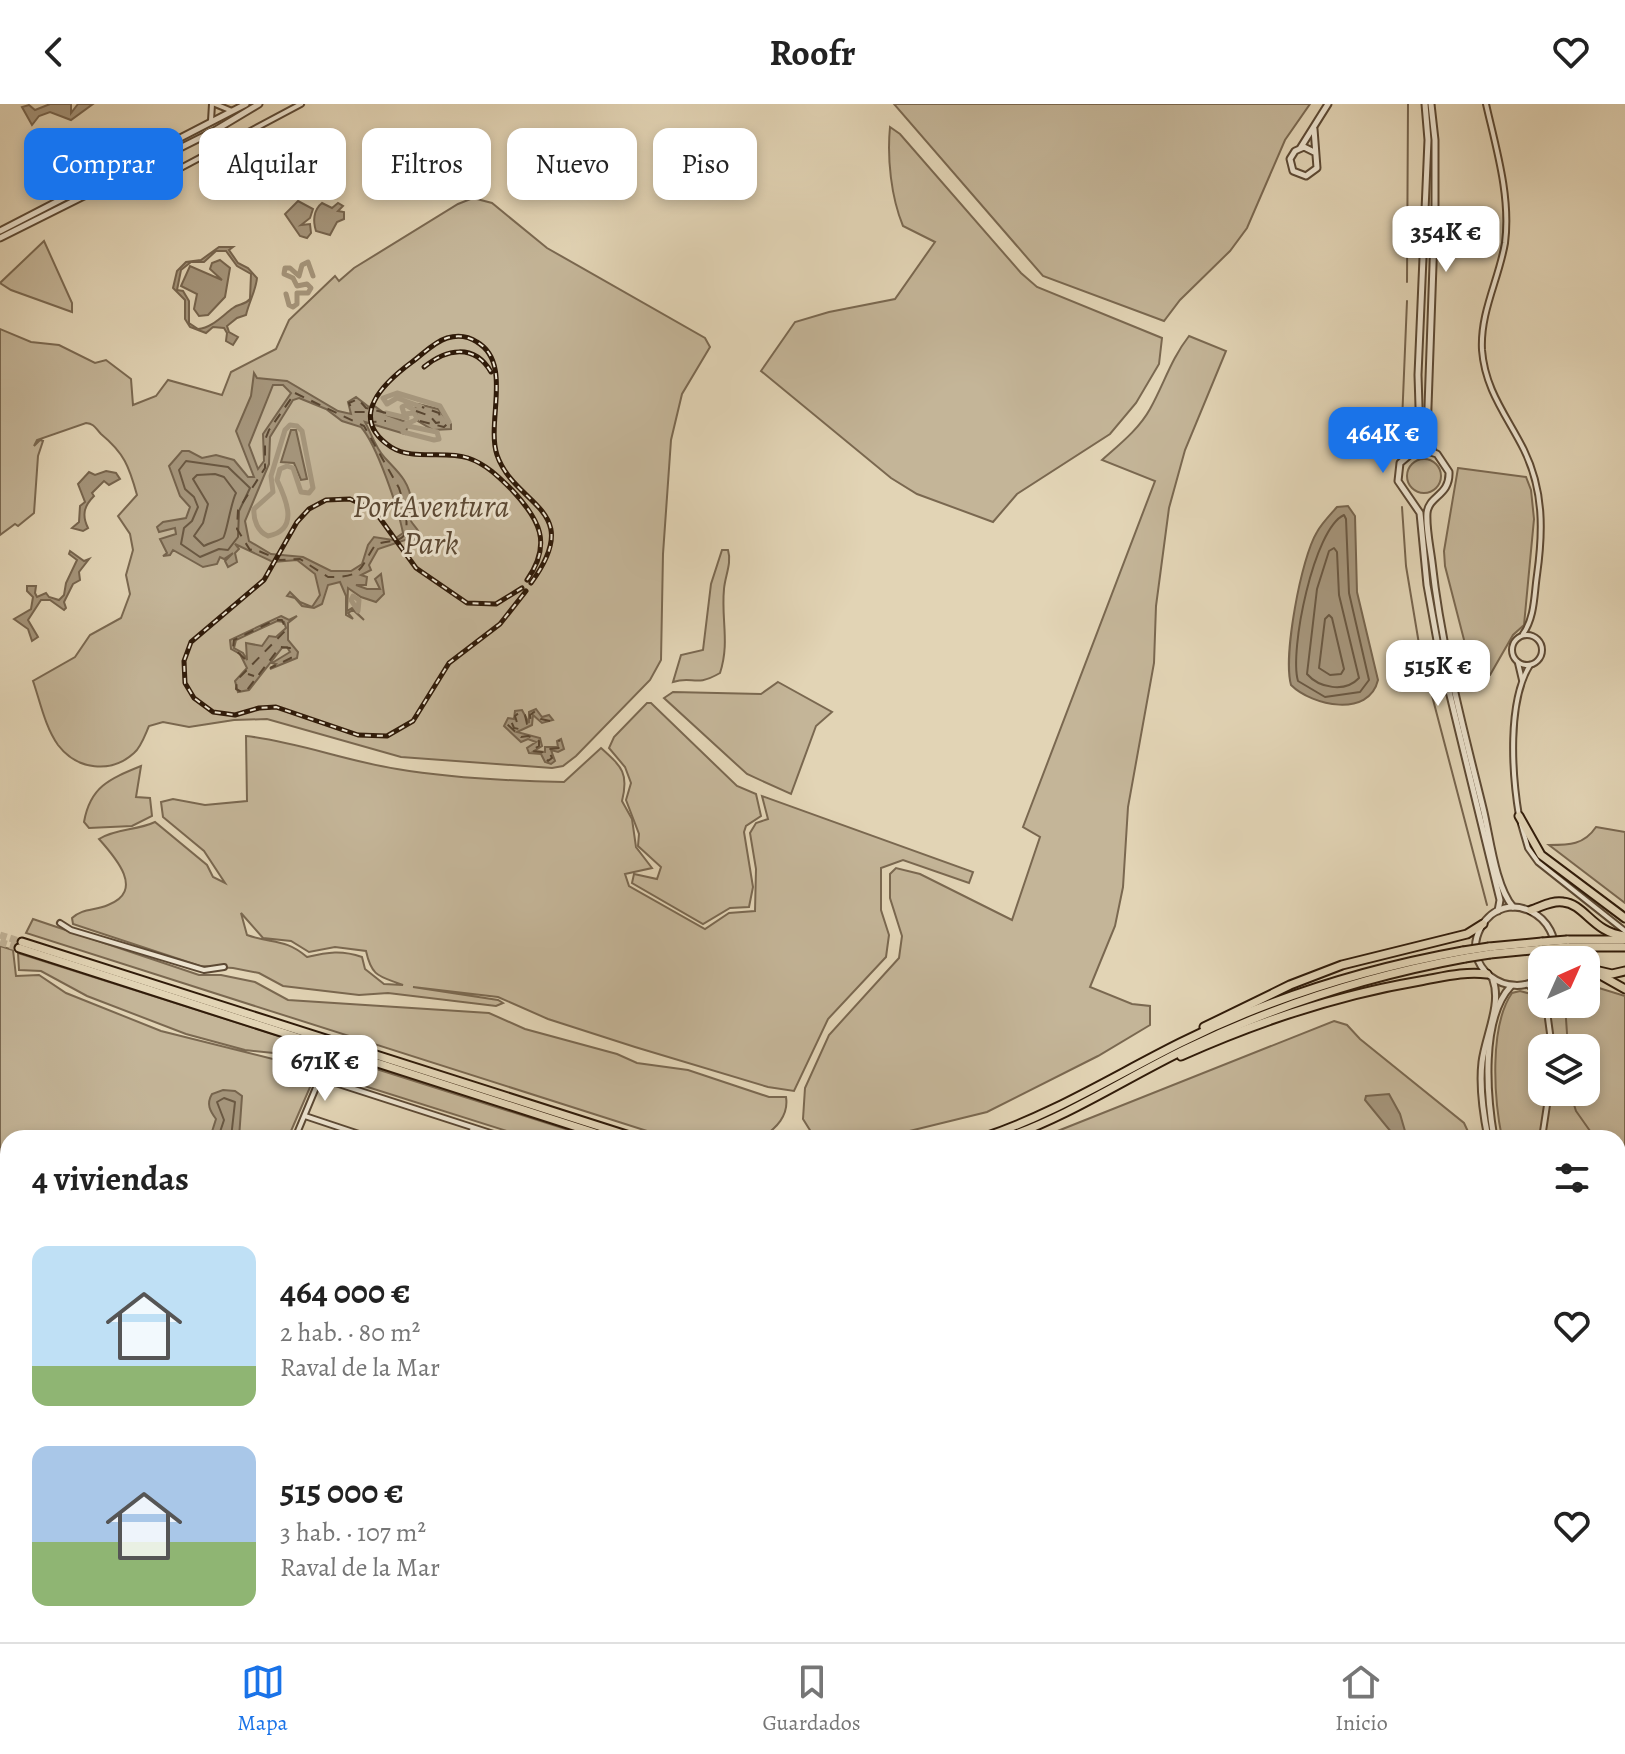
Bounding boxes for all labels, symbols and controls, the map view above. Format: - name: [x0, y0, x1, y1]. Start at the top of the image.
- text: Roofr: [769, 28, 856, 77]
- icon: back: [32, 30, 76, 74]
- icon: heart: [1549, 30, 1593, 74]
- chip: Comprar: [24, 128, 183, 200]
- chip: Alquilar: [199, 128, 346, 200]
- chip: Filtros: [362, 128, 491, 200]
- chip: Nuevo: [507, 128, 637, 200]
- chip: Piso: [653, 128, 757, 200]
- pin: 354K €: [1381, 206, 1511, 274]
- text: 354K €: [1410, 214, 1482, 249]
- pin: 464K €: [1318, 407, 1448, 475]
- text: 464K €: [1346, 415, 1420, 450]
- park label: PortAventura Park: [353, 484, 509, 565]
- pin: 515K €: [1373, 640, 1503, 708]
- text: 515K €: [1404, 648, 1472, 683]
- north arrow: [1528, 946, 1600, 1018]
- map controls: [1528, 946, 1600, 1106]
- button: layers: [1528, 1034, 1600, 1106]
- pin: 671K €: [260, 1035, 390, 1103]
- text: 671K €: [290, 1043, 360, 1078]
- text: 4 viviendas: [32, 1155, 189, 1202]
- icon: filters: [1550, 1156, 1594, 1200]
- text: 464 000 €: [280, 1268, 411, 1315]
- icon: home: [96, 1278, 192, 1374]
- icon: heart: [1550, 1304, 1594, 1348]
- text: 2 hab. · 80 m²: [280, 1315, 420, 1350]
- text: Raval de la Mar: [280, 1350, 440, 1385]
- text: 515 000 €: [280, 1468, 404, 1515]
- icon: home: [96, 1478, 192, 1574]
- icon: heart: [1550, 1504, 1594, 1548]
- text: 3 hab. · 107 m²: [280, 1515, 426, 1550]
- text: Raval de la Mar: [280, 1550, 440, 1585]
- tab: Mapa: [237, 1660, 288, 1738]
- tab: Guardados: [762, 1660, 861, 1738]
- tab: Inicio: [1335, 1660, 1388, 1738]

